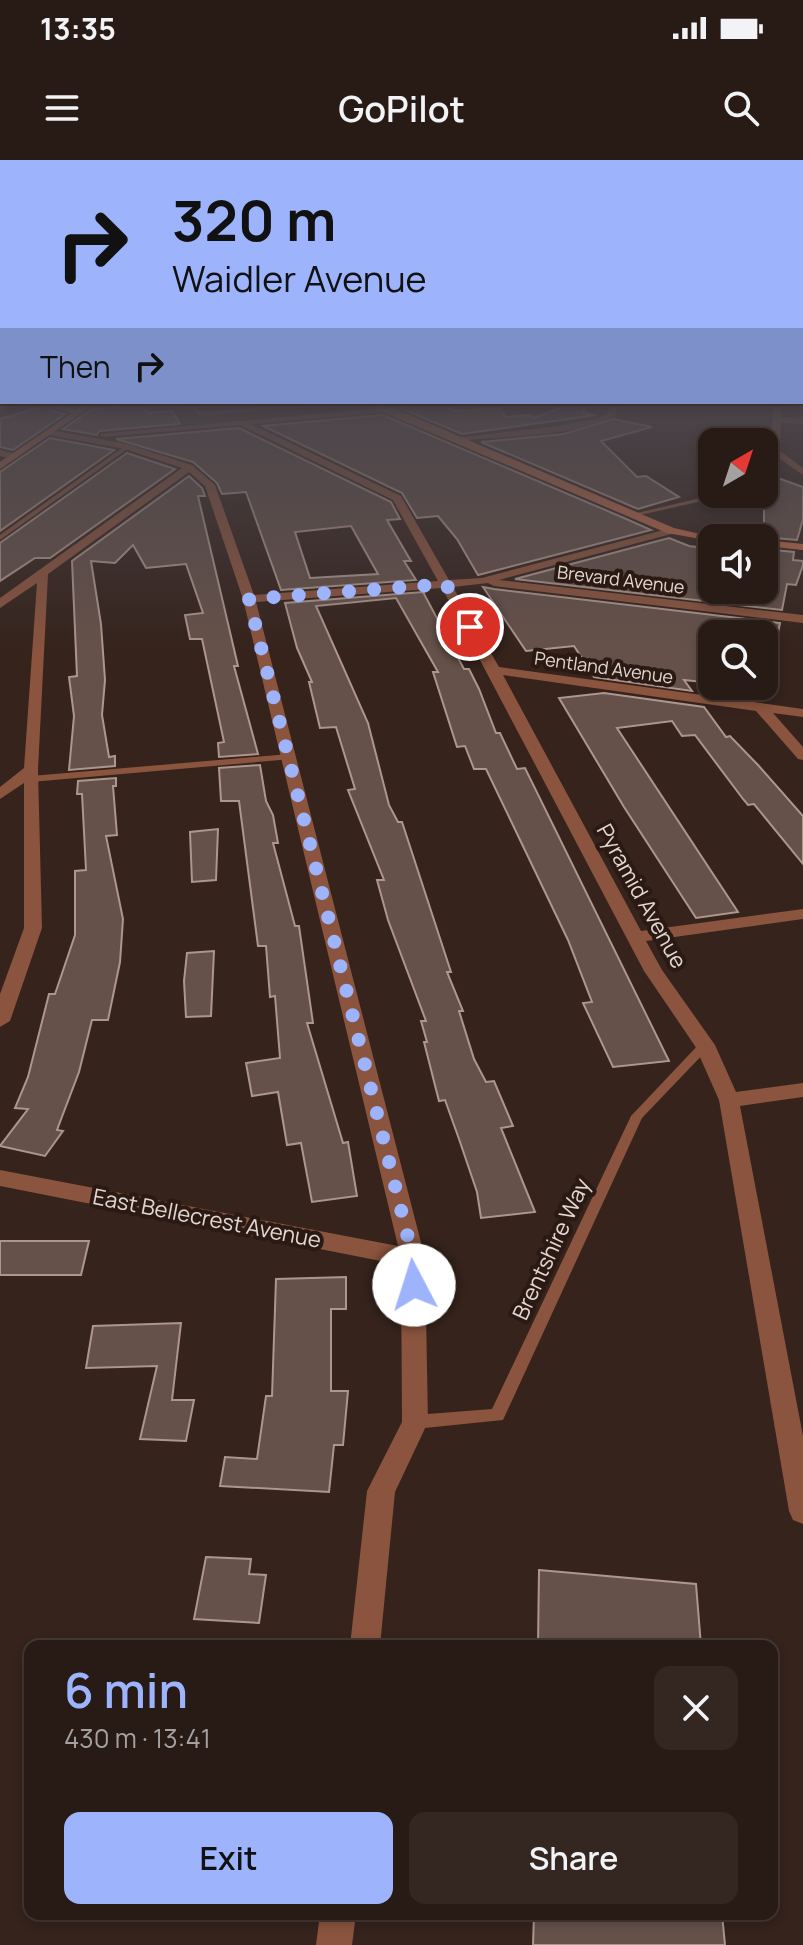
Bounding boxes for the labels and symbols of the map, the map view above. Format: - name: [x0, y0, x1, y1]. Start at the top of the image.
- north arrow: [698, 428, 778, 508]
- street label: Brevard Avenue: [556, 559, 686, 599]
- pin: [436, 593, 504, 661]
- street label: Pentland Avenue: [533, 645, 675, 689]
- street label: Pyramid Avenue: [590, 818, 694, 974]
- street label: Brentshire Way: [505, 1173, 597, 1325]
- street label: East Bellecrest Avenue: [90, 1181, 324, 1255]
- position arrow: [372, 1243, 456, 1327]

